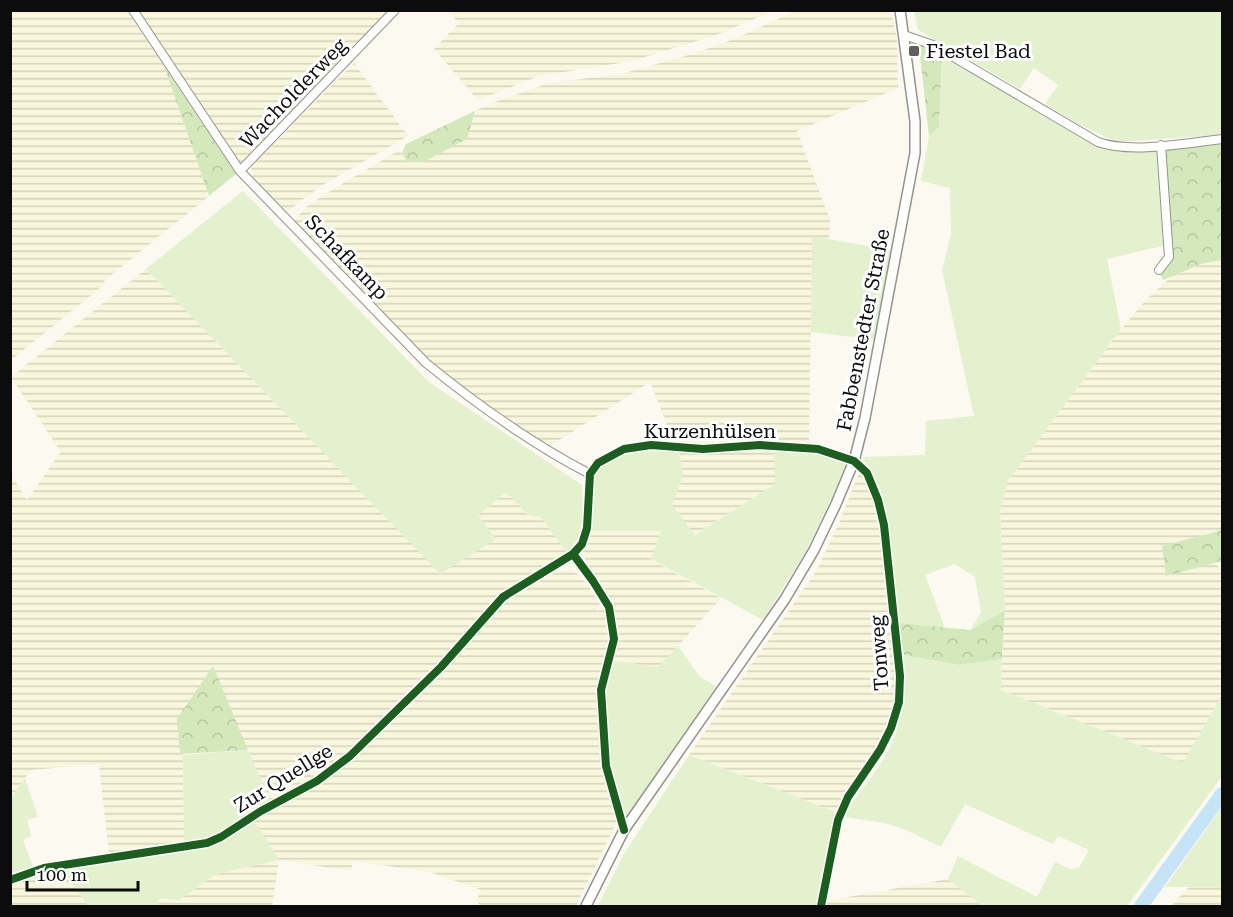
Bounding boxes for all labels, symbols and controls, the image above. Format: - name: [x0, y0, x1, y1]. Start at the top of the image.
- street label: Wacholderweg: [235, 33, 352, 153]
- place label: Fiestel Bad: [926, 39, 1031, 63]
- marker: Fiestel Bad: [907, 44, 921, 58]
- street label: Schafkamp: [301, 209, 393, 305]
- street label: Fabbenstedter Straße: [832, 227, 894, 433]
- street label: Kurzenhülsen: [644, 419, 776, 443]
- street label: Tonweg: [864, 614, 894, 691]
- street label: Zur Quellge: [229, 738, 337, 818]
- scale bar: [27, 854, 138, 892]
- text: 100 m: [36, 864, 87, 885]

